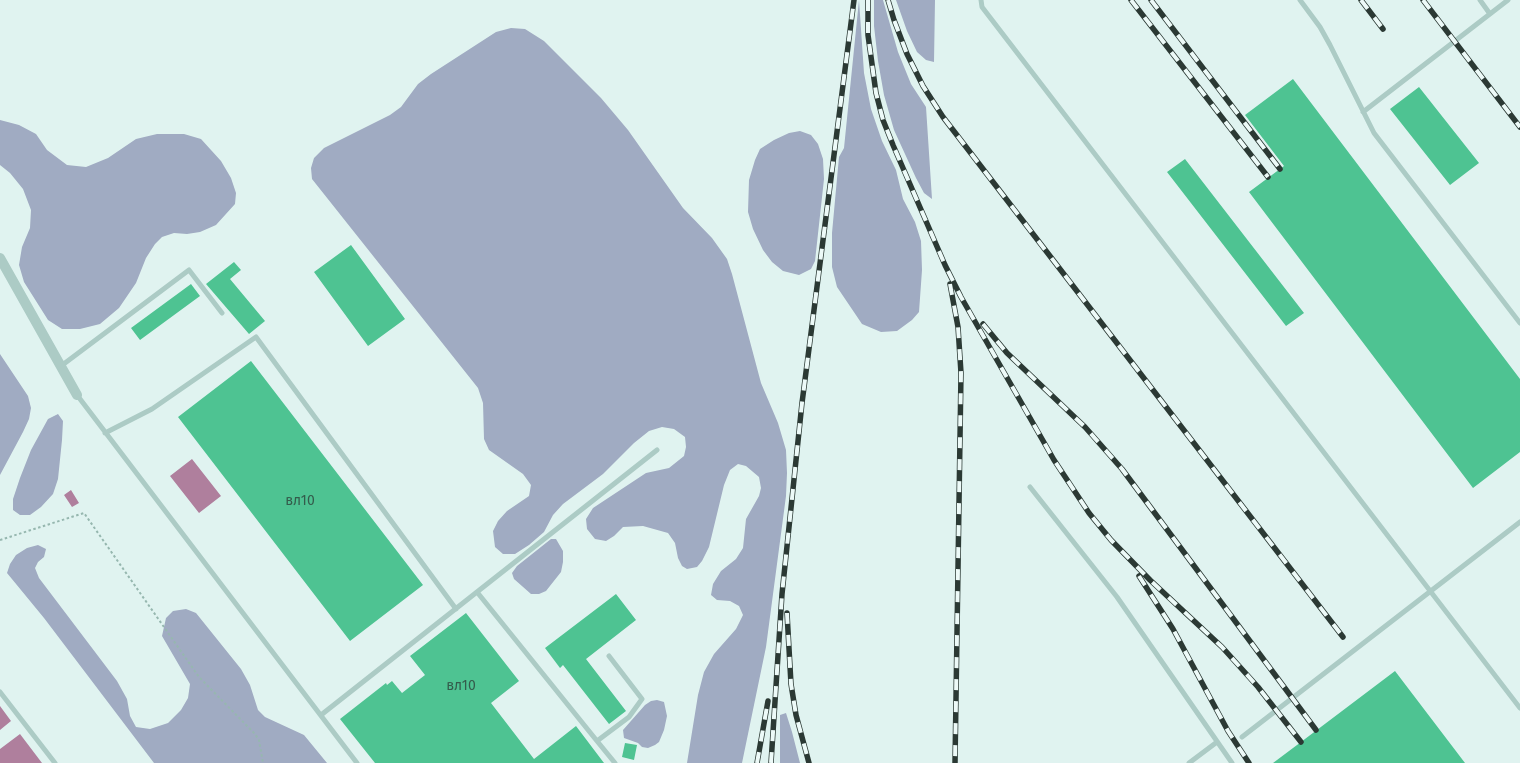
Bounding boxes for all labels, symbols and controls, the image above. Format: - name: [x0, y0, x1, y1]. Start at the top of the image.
- house number: вл10: [285, 493, 315, 509]
- house number: вл10: [446, 678, 476, 694]

